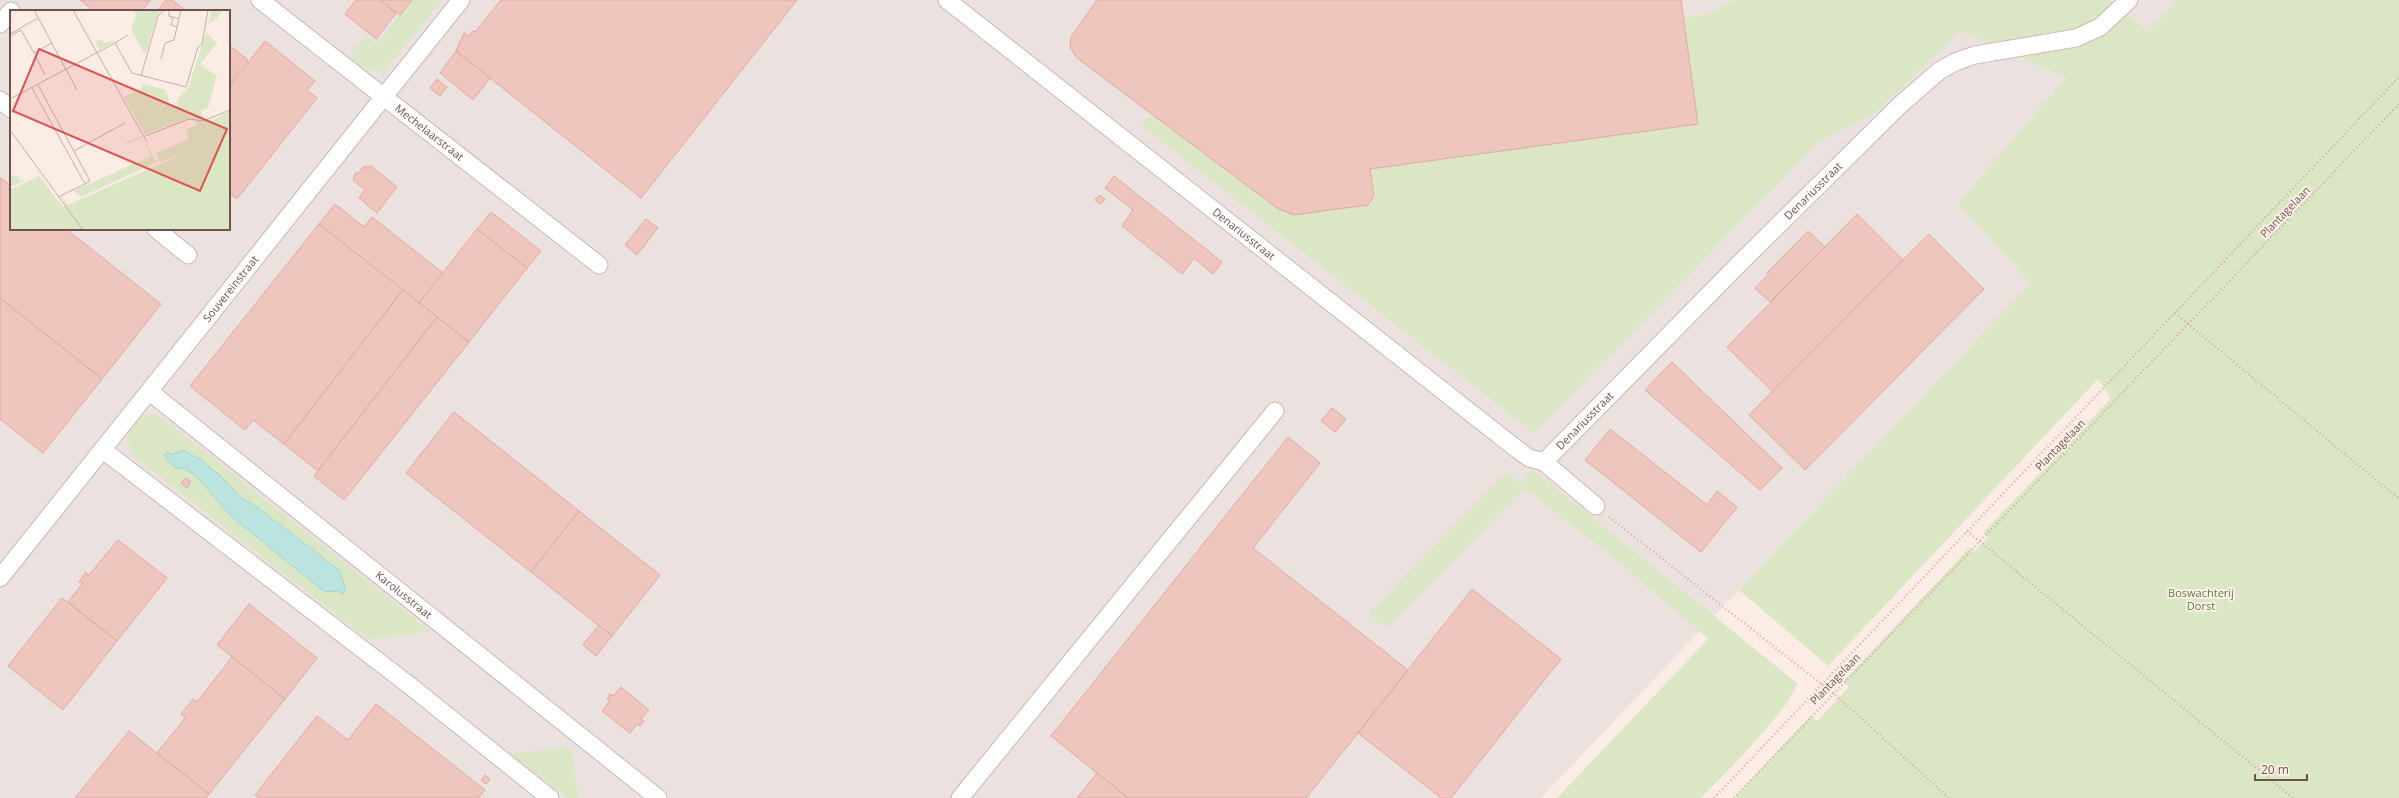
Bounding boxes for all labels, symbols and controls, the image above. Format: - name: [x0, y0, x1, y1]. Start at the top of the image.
- inset map: [10, 10, 230, 230]
- street label: Mechelaarstraat: [392, 100, 467, 164]
- street label: Denariusstraat: [1780, 158, 1845, 223]
- street label: Plantagelaan: [2256, 183, 2313, 241]
- street label: Denariusstraat: [1210, 204, 1279, 263]
- street label: Souvereinstraat: [199, 252, 262, 325]
- street label: Denariusstraat: [1552, 388, 1616, 453]
- street label: Plantagelaan: [2031, 416, 2088, 474]
- street label: Karolusstraat: [373, 567, 436, 622]
- park label: Boswachterij Dorst: [2168, 585, 2234, 613]
- street label: Plantagelaan: [1806, 650, 1863, 708]
- scale bar: [2255, 756, 2307, 782]
- text: 20 m: [2261, 761, 2289, 778]

